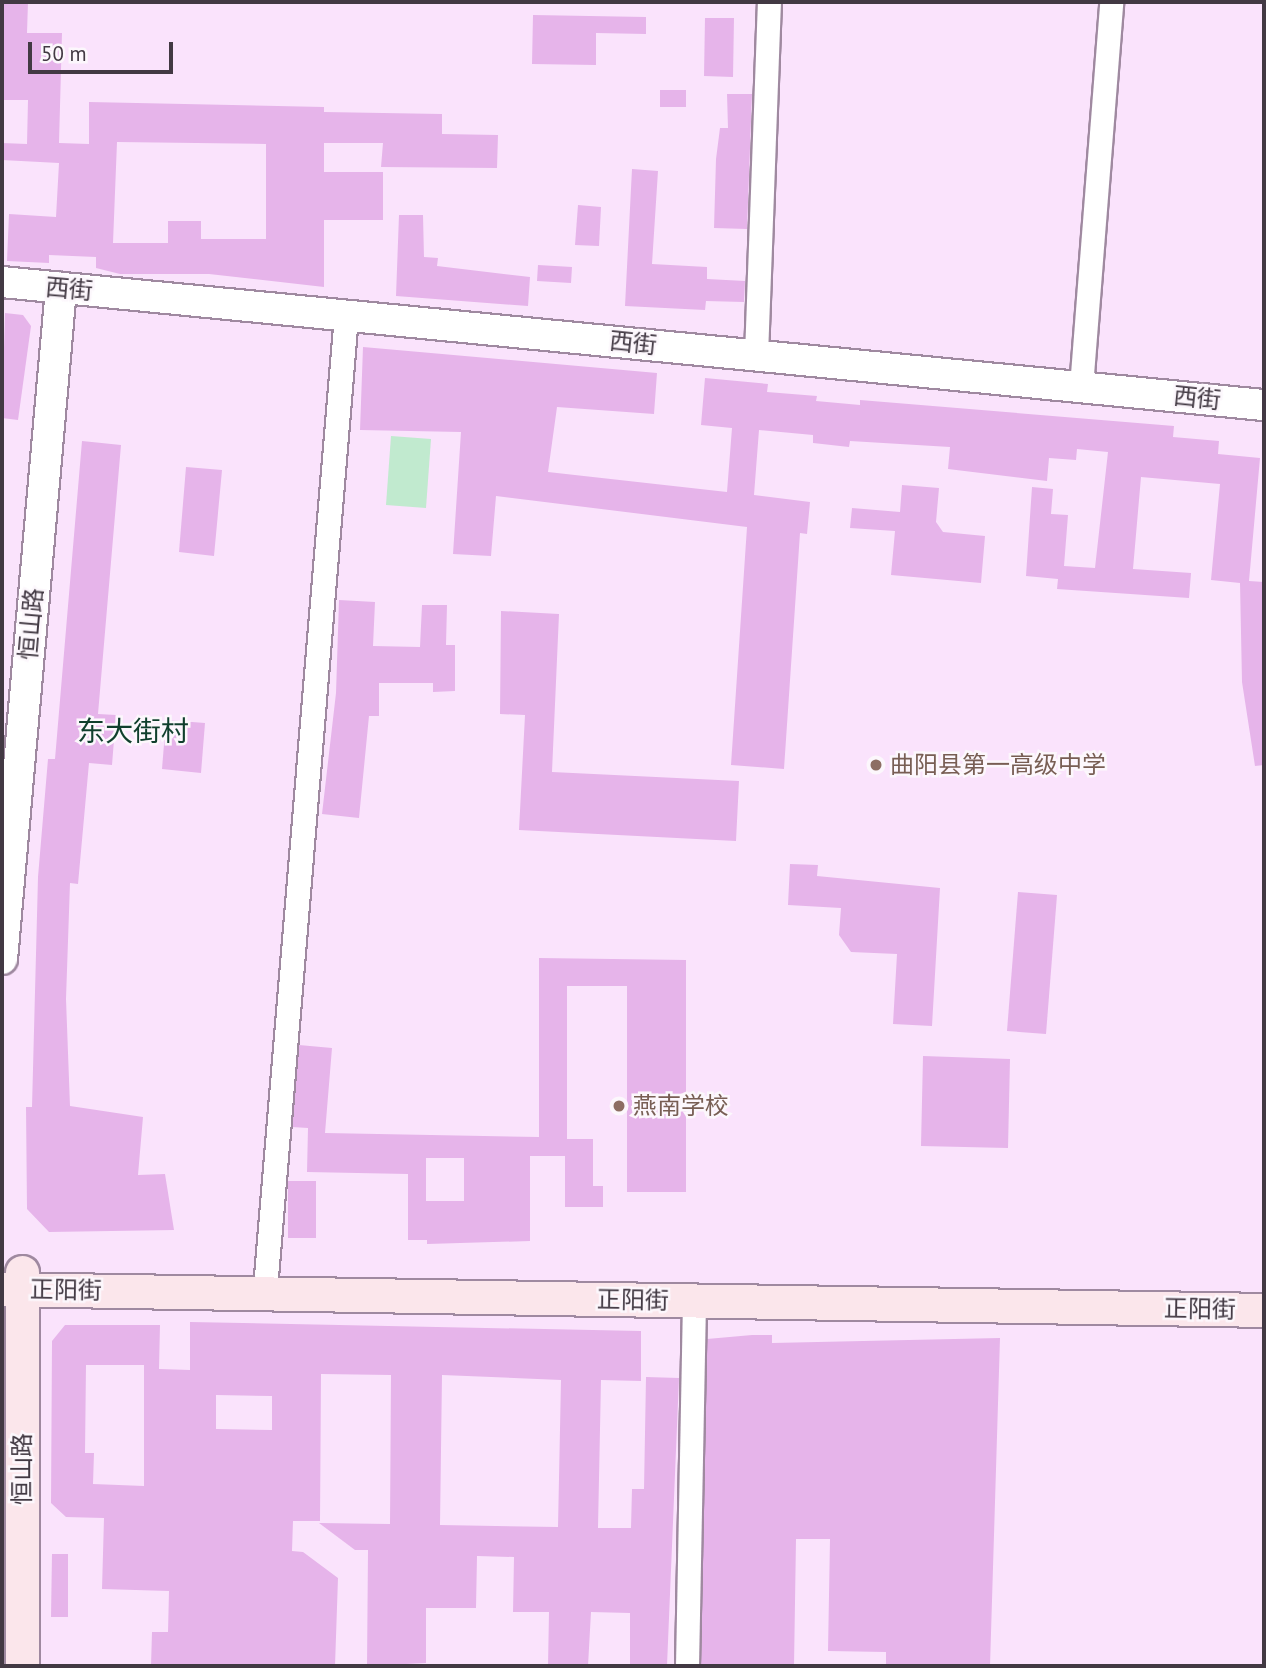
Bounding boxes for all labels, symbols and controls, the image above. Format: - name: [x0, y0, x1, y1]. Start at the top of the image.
- scale bar: [32, 28, 177, 72]
- text: 50 m: [41, 40, 87, 67]
- street label: 西街: [44, 273, 94, 305]
- street label: 西街: [608, 326, 658, 360]
- street label: 西街: [1172, 381, 1222, 415]
- street label: 恒山路: [14, 587, 48, 661]
- district label: 东大街村: [77, 714, 189, 748]
- place label: 曲阳县第一高级中学: [890, 751, 1106, 779]
- marker: 曲阳县第一高级中学: [868, 757, 884, 773]
- place label: 燕南学校: [633, 1092, 729, 1120]
- marker: 燕南学校: [611, 1098, 627, 1114]
- street label: 正阳街: [30, 1275, 102, 1305]
- street label: 正阳街: [597, 1285, 669, 1315]
- street label: 正阳街: [1164, 1294, 1236, 1324]
- street label: 恒山路: [8, 1433, 36, 1505]

